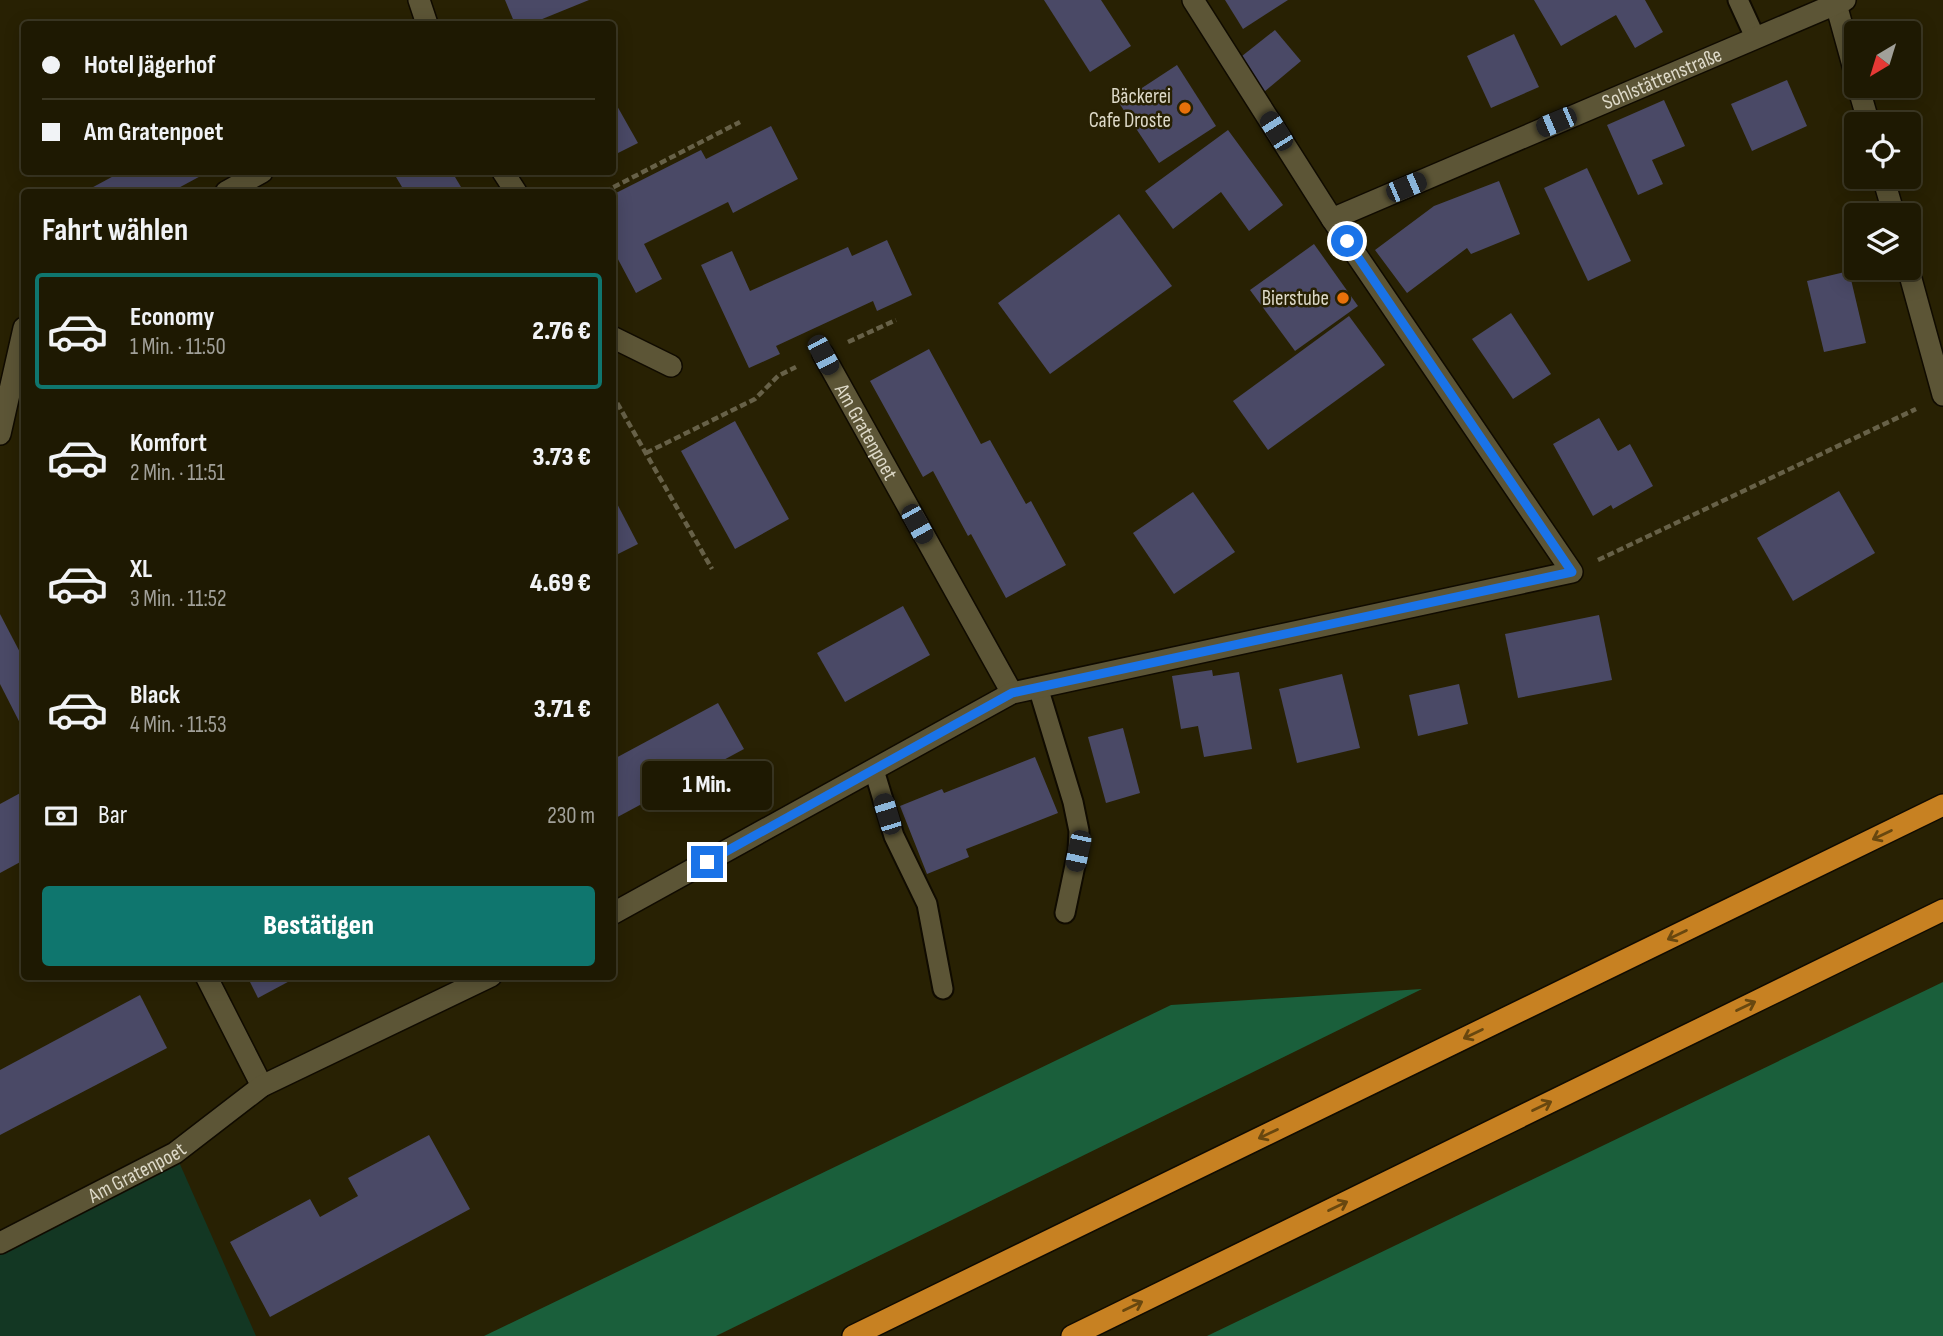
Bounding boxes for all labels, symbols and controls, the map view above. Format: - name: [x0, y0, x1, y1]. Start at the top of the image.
- north arrow: [1844, 21, 1922, 98]
- map controls: [1844, 21, 1921, 280]
- street label: Sohlstättenstraße: [1598, 42, 1725, 115]
- text: Hotel Jägerhof: [84, 50, 215, 81]
- place label: Bäckerei Cafe Droste: [1089, 84, 1171, 133]
- marker: Bäckerei Cafe Droste: [1177, 100, 1193, 116]
- car: [1533, 104, 1580, 140]
- car: [1256, 108, 1297, 154]
- button: locate: [1844, 112, 1921, 189]
- text: Am Gratenpoet: [84, 117, 223, 148]
- car: [1383, 169, 1430, 205]
- button: layers: [1844, 203, 1921, 280]
- text: Fahrt wählen: [42, 211, 188, 250]
- route start: [1331, 225, 1363, 257]
- place label: Bierstube: [1262, 286, 1329, 311]
- marker: Bierstube: [1335, 290, 1351, 306]
- icon: car: [46, 300, 109, 363]
- text: Economy: [130, 302, 214, 333]
- text: 2.76 €: [532, 316, 591, 347]
- car: [804, 332, 843, 378]
- text: 1 Min. · 11:50: [130, 333, 226, 361]
- street label: Am Gratenpoet: [829, 378, 903, 484]
- icon: car: [46, 426, 109, 489]
- text: Komfort: [130, 428, 207, 459]
- text: 3.73 €: [533, 442, 591, 473]
- text: 2 Min. · 11:51: [130, 459, 225, 487]
- car: [898, 501, 937, 547]
- icon: car: [46, 552, 109, 615]
- text: XL: [130, 554, 152, 585]
- text: 4.69 €: [530, 568, 591, 599]
- text: 3 Min. · 11:52: [130, 585, 226, 613]
- icon: car: [46, 678, 109, 741]
- text: Black: [130, 680, 180, 711]
- text: 3.71 €: [534, 694, 591, 725]
- text: 4 Min. · 11:53: [130, 711, 227, 739]
- callout: 1 Min.: [642, 760, 772, 810]
- text: 1 Min.: [683, 771, 731, 799]
- car: [871, 791, 904, 837]
- icon: cash: [42, 797, 80, 835]
- text: Bar: [98, 800, 127, 831]
- text: 230 m: [547, 802, 595, 830]
- car: [1064, 828, 1093, 874]
- one-way arrow: [1872, 829, 1893, 843]
- route end: [691, 846, 723, 878]
- button: Bestätigen: [42, 886, 595, 966]
- one-way arrow: [1667, 928, 1688, 942]
- one-way arrow: [1735, 998, 1756, 1012]
- one-way arrow: [1463, 1028, 1484, 1042]
- one-way arrow: [1531, 1098, 1552, 1112]
- one-way arrow: [1258, 1127, 1279, 1141]
- street label: Am Gratenpoet: [83, 1137, 191, 1208]
- one-way arrow: [1327, 1198, 1348, 1212]
- one-way arrow: [1122, 1299, 1143, 1312]

